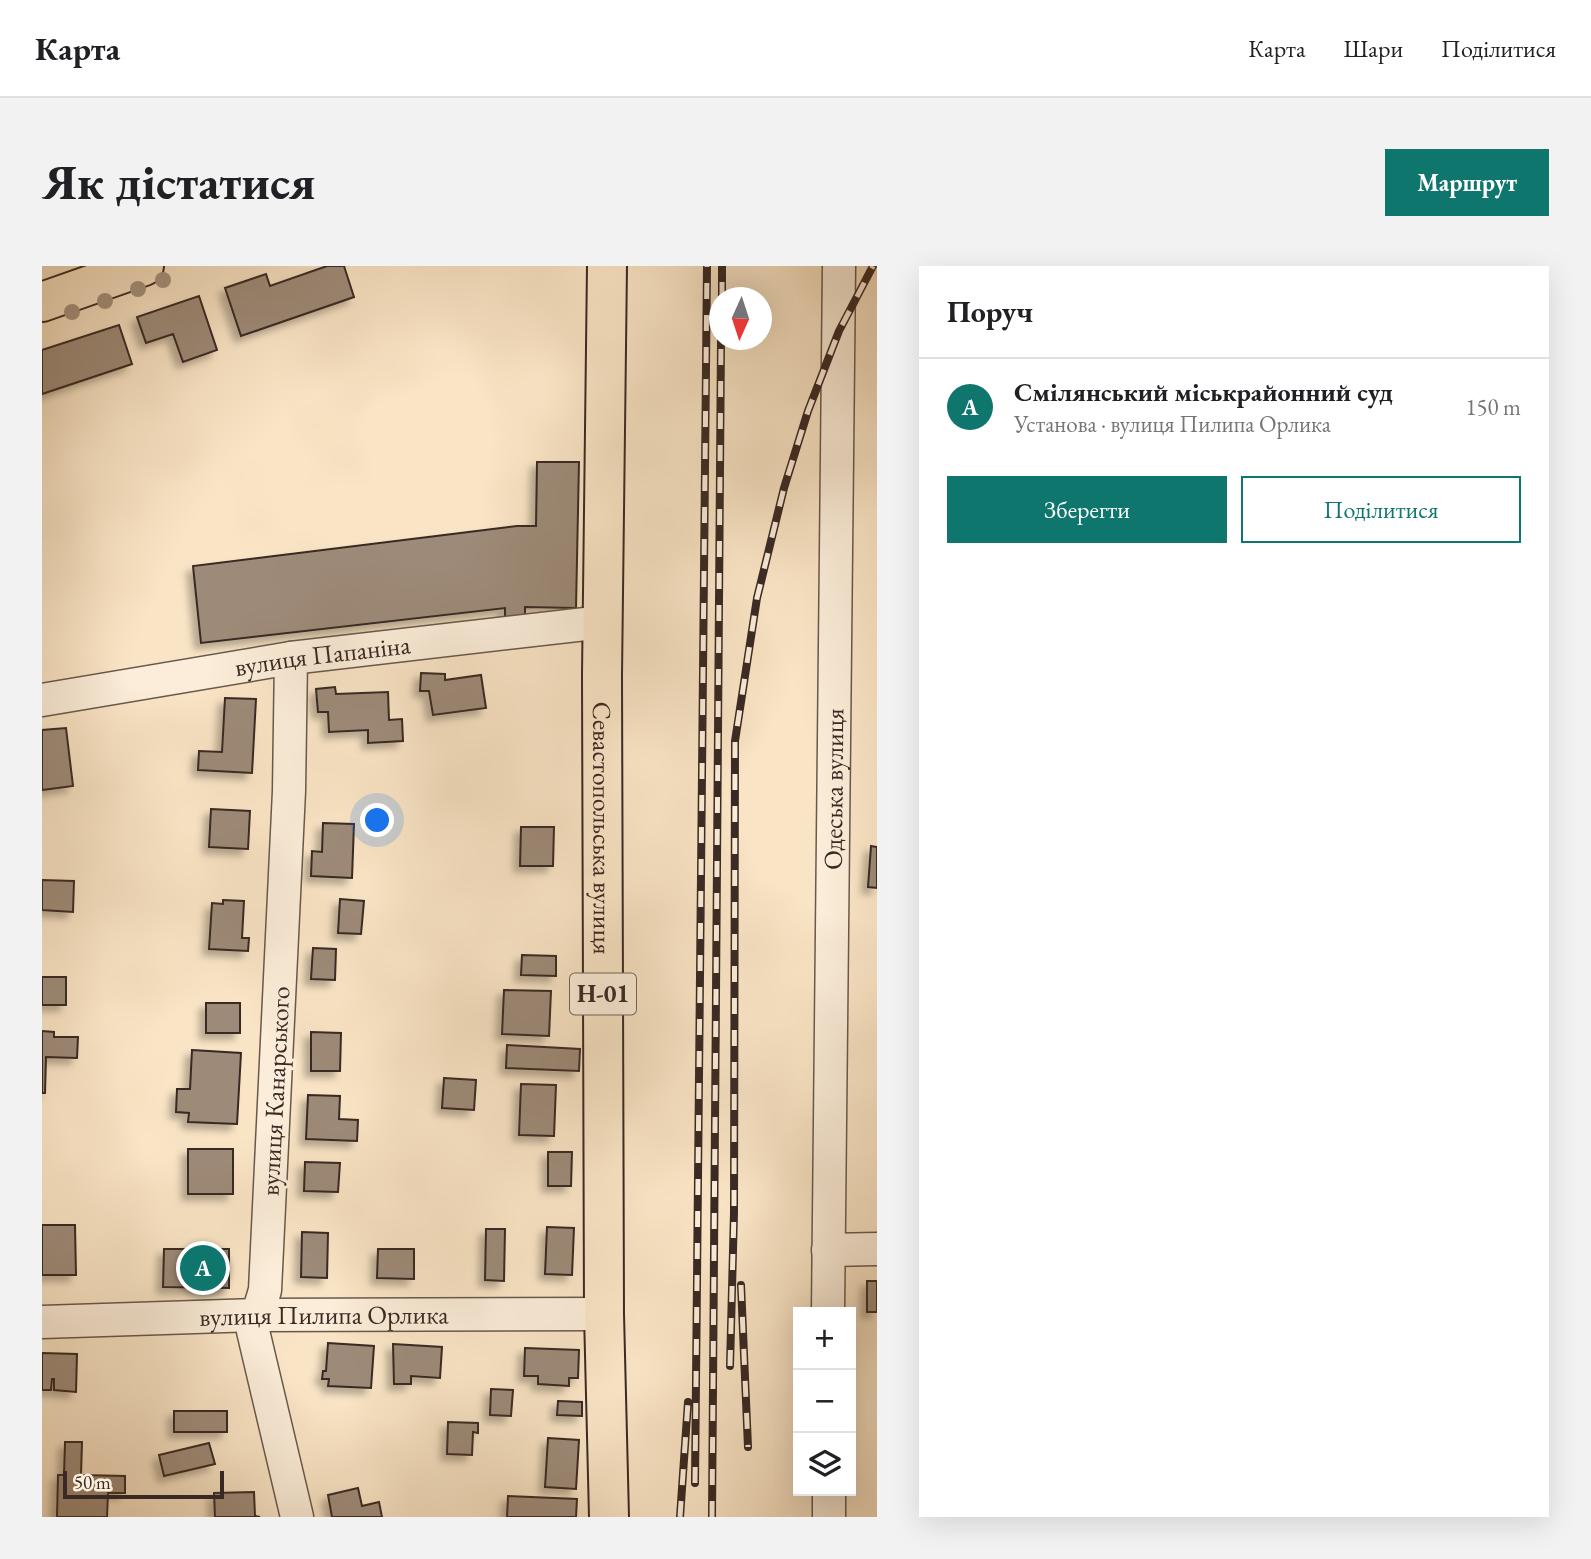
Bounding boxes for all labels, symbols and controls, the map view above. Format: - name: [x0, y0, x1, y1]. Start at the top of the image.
- text: Карта: [35, 27, 120, 70]
- text: Карта: [1248, 33, 1306, 64]
- text: Шари: [1344, 33, 1403, 64]
- text: Поділитися: [1441, 33, 1556, 64]
- button: Маршрут: [1385, 149, 1549, 216]
- text: Як дістатися: [42, 150, 316, 214]
- north arrow: [709, 287, 772, 350]
- text: Поруч: [947, 292, 1033, 331]
- text: Смілянський міськрайонний суд: [1014, 375, 1393, 409]
- text: A: [962, 392, 978, 422]
- text: 150 m: [1465, 392, 1521, 422]
- text: Установа · вулиця Пилипа Орлика: [1014, 409, 1331, 439]
- button: Зберегти: [947, 476, 1227, 543]
- button: Поділитися: [1241, 476, 1521, 543]
- street label: вулиця Папаніна: [232, 627, 413, 684]
- street label: Севастопольська вулиця: [585, 701, 620, 955]
- street label: Одеська вулиця: [816, 708, 851, 870]
- your location: [360, 803, 394, 837]
- road number: Н-01: [570, 974, 636, 1014]
- street label: вулиця Канарського: [253, 985, 297, 1197]
- pin: A: [180, 1242, 226, 1294]
- street label: вулиця Пилипа Орлика: [199, 1297, 449, 1334]
- map controls: [793, 1307, 856, 1496]
- button: +: [793, 1307, 856, 1370]
- button: −: [793, 1370, 856, 1433]
- button: layers: [793, 1433, 856, 1496]
- scale bar: [63, 1468, 224, 1500]
- text: 50 m: [74, 1470, 111, 1495]

